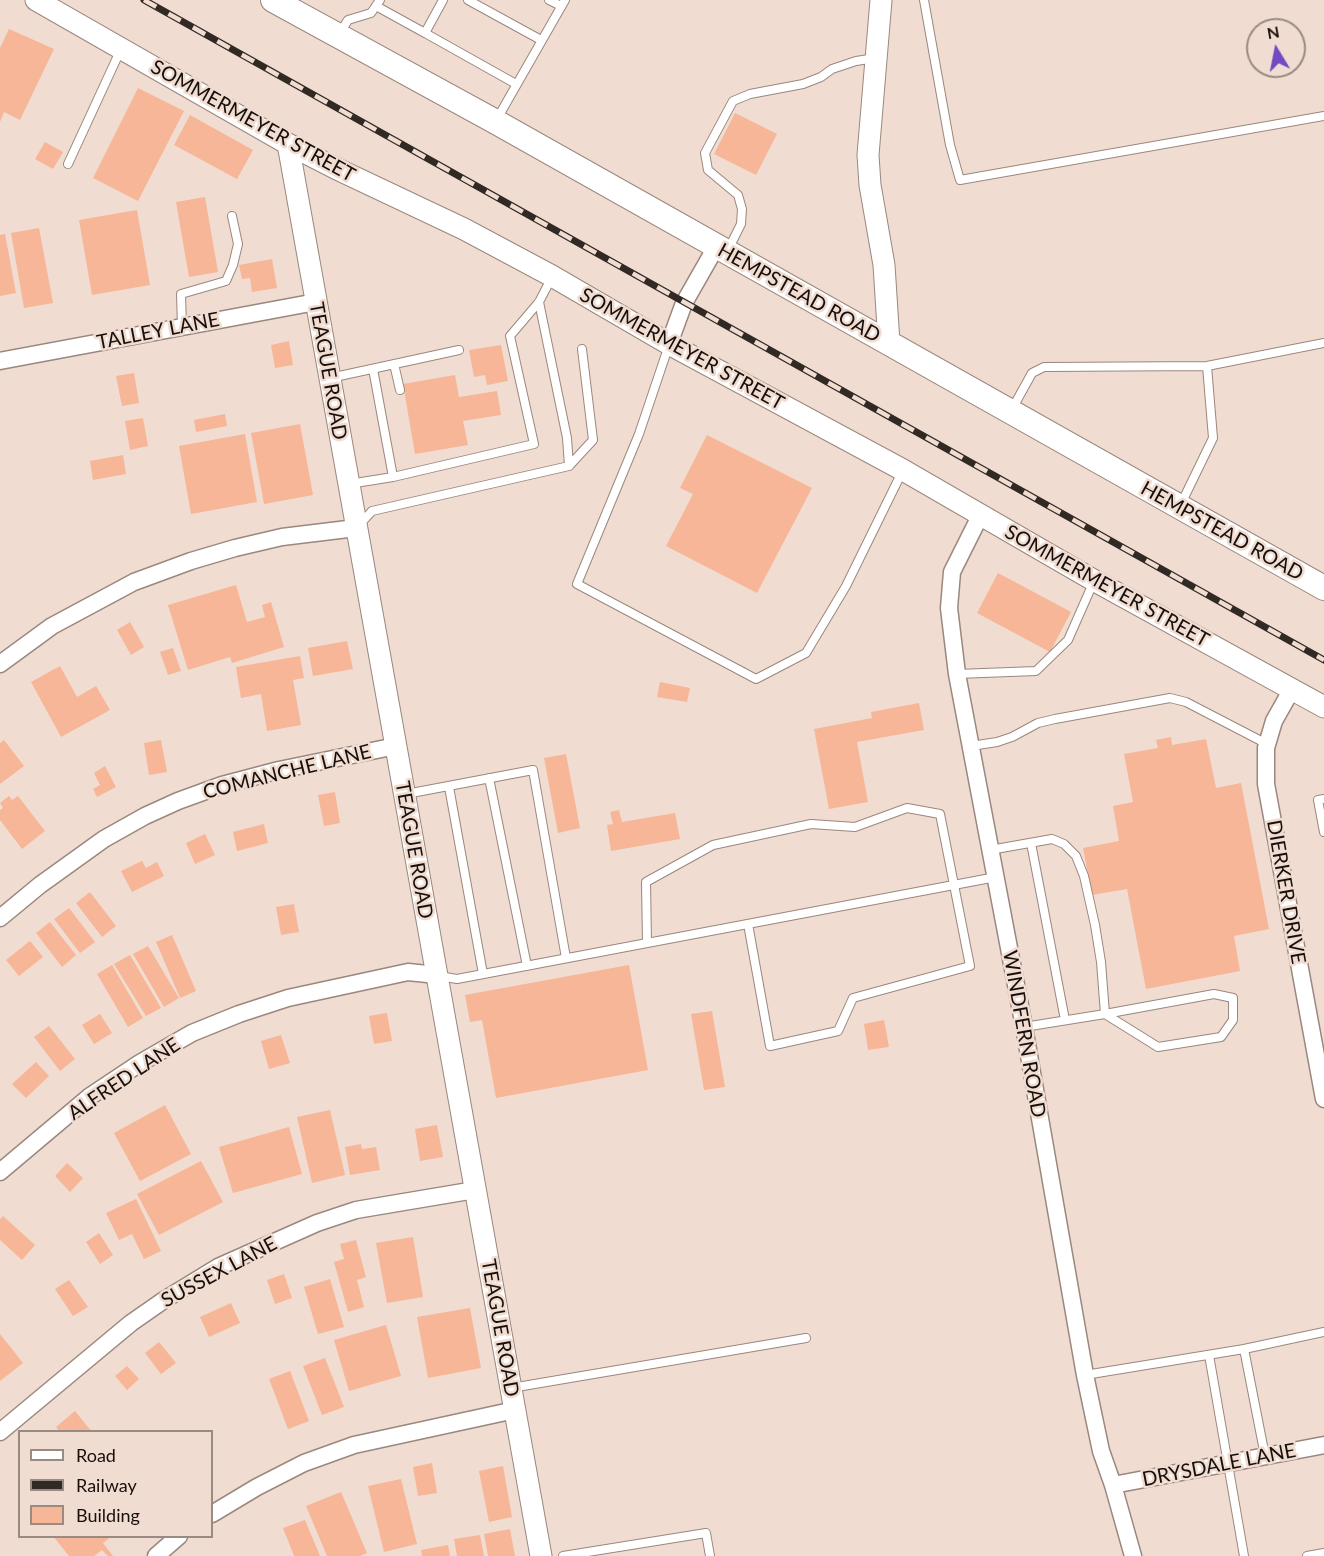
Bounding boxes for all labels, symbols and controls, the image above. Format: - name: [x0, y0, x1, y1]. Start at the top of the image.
- north arrow: [1246, 18, 1306, 78]
- text: N: [1265, 21, 1281, 42]
- street label: SOMMERMEYER STREET: [147, 55, 359, 187]
- street label: HEMPSTEAD ROAD: [713, 238, 885, 348]
- street label: SOMMERMEYER STREET: [576, 283, 788, 415]
- street label: TEAGUE ROAD: [304, 300, 352, 442]
- street label: TALLEY LANE: [95, 307, 221, 355]
- street label: HEMPSTEAD ROAD: [1136, 476, 1308, 586]
- street label: SOMMERMEYER STREET: [1001, 520, 1213, 652]
- street label: COMANCHE LANE: [200, 740, 374, 804]
- street label: TEAGUE ROAD: [390, 779, 438, 921]
- street label: DIERKER DRIVE: [1262, 818, 1310, 966]
- street label: WINDFERN ROAD: [997, 949, 1051, 1119]
- street label: ALFRED LANE: [63, 1033, 185, 1125]
- street label: SUSSEX LANE: [157, 1231, 281, 1313]
- street label: TEAGUE ROAD: [476, 1257, 524, 1399]
- legend: [18, 1430, 213, 1538]
- street label: DRYSDALE LANE: [1140, 1438, 1298, 1492]
- text: Road: [76, 1444, 116, 1466]
- text: Railway: [76, 1474, 137, 1496]
- text: Building: [76, 1504, 140, 1526]

